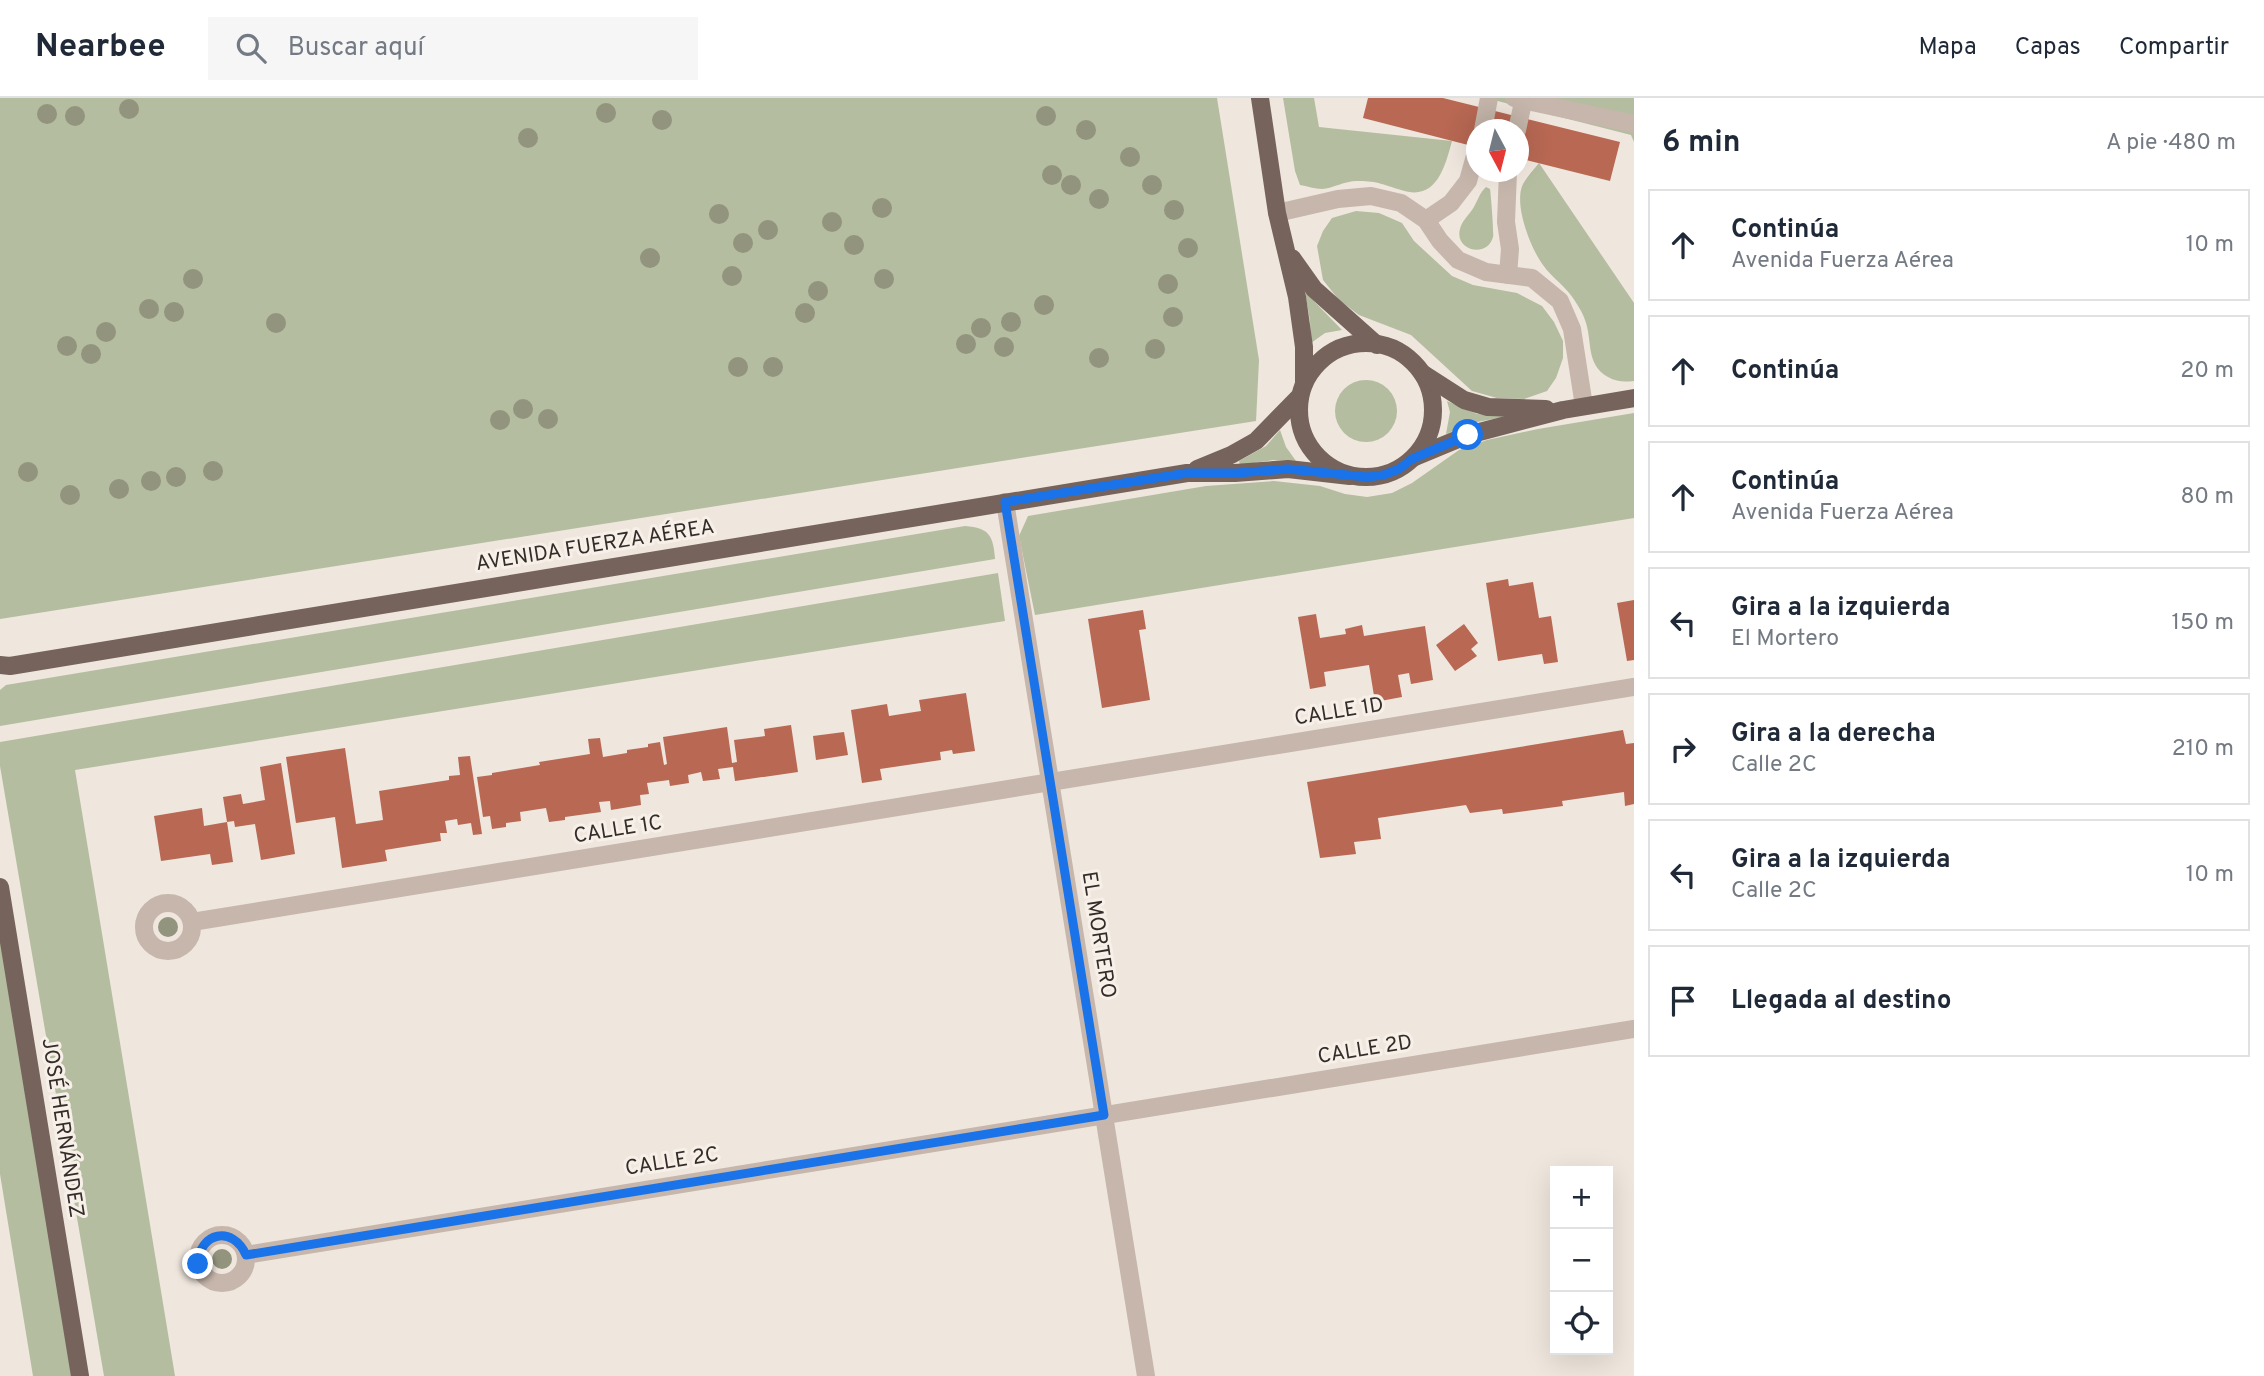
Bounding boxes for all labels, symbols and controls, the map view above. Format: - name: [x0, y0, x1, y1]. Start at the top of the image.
- search box: [208, 17, 698, 80]
- text: Nearbee: [35, 27, 166, 69]
- icon: search: [232, 29, 270, 67]
- text: Buscar aquí: [288, 32, 424, 65]
- text: Mapa: [1919, 33, 1977, 63]
- text: Capas: [2015, 33, 2081, 63]
- text: Compartir: [2119, 33, 2229, 63]
- north arrow: [1466, 119, 1529, 182]
- text: 6 min: [1662, 125, 1740, 162]
- text: A pie · 480 m: [2106, 129, 2236, 158]
- text: Continúa: [1731, 214, 1839, 247]
- icon: ahead: [1664, 226, 1702, 264]
- text: 10 m: [2186, 231, 2234, 260]
- text: Avenida Fuerza Aérea: [1731, 247, 1954, 276]
- icon: ahead: [1664, 352, 1702, 390]
- text: Continúa: [1731, 355, 1839, 388]
- text: 20 m: [2180, 357, 2234, 386]
- route start: [1452, 419, 1483, 450]
- text: Continúa: [1731, 466, 1839, 499]
- icon: ahead: [1664, 478, 1702, 516]
- text: 80 m: [2181, 483, 2234, 512]
- text: Avenida Fuerza Aérea: [1731, 499, 1954, 528]
- street label: AVENIDA FUERZA AÉREA: [474, 513, 716, 578]
- text: Gira a la izquierda: [1731, 592, 1950, 625]
- icon: left: [1664, 604, 1702, 642]
- text: 150 m: [2172, 609, 2234, 638]
- text: El Mortero: [1731, 625, 1839, 654]
- street label: CALLE 1D: [1292, 692, 1386, 732]
- text: Gira a la derecha: [1731, 718, 1936, 751]
- icon: right: [1664, 730, 1702, 768]
- text: 210 m: [2172, 735, 2234, 764]
- text: Calle 2C: [1731, 751, 1817, 780]
- street label: CALLE 1C: [572, 810, 664, 850]
- text: Gira a la izquierda: [1731, 844, 1950, 877]
- icon: left: [1664, 856, 1702, 894]
- text: 10 m: [2186, 861, 2234, 890]
- street label: EL MORTERO: [1075, 870, 1121, 1000]
- text: Calle 2C: [1731, 877, 1817, 906]
- icon: arrive: [1664, 982, 1702, 1020]
- text: Llegada al destino: [1731, 985, 1951, 1018]
- street label: CALLE 2D: [1316, 1029, 1414, 1071]
- street label: JOSÉ HERNÁNDEZ: [34, 1036, 91, 1220]
- street label: CALLE 2C: [623, 1141, 721, 1183]
- map controls: [1550, 1166, 1613, 1355]
- button: +: [1550, 1166, 1613, 1229]
- button: −: [1550, 1229, 1613, 1292]
- route end: [182, 1248, 213, 1279]
- button: locate: [1550, 1292, 1613, 1355]

